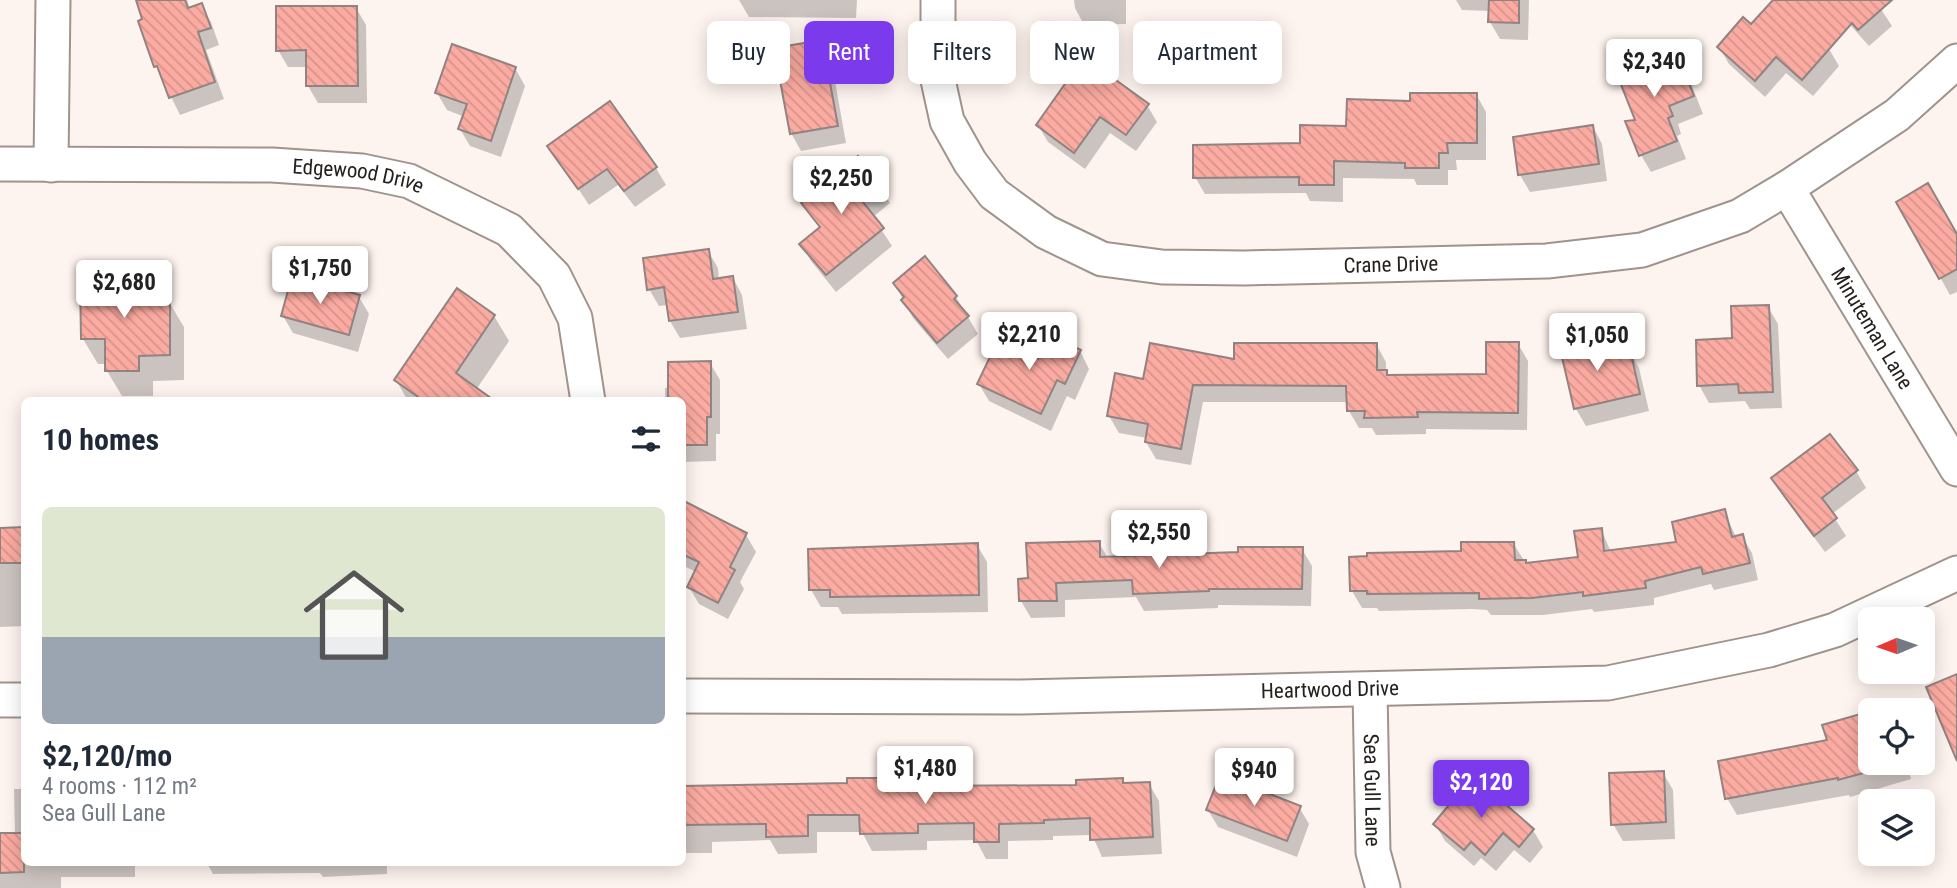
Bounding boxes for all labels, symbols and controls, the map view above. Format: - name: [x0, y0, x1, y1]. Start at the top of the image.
- chip: Buy: [707, 21, 790, 84]
- chip: Rent: [804, 21, 894, 84]
- chip: Filters: [908, 21, 1016, 84]
- chip: New: [1030, 21, 1119, 84]
- chip: Apartment: [1133, 21, 1282, 84]
- pin: $2,340: [1597, 40, 1711, 99]
- text: $2,340: [1622, 48, 1686, 75]
- street label: Edgewood Drive: [292, 154, 428, 199]
- pin: $2,250: [784, 156, 898, 216]
- text: $2,250: [809, 165, 873, 192]
- pin: $1,750: [263, 246, 377, 306]
- street label: Crane Drive: [1343, 252, 1439, 278]
- text: $1,750: [288, 255, 352, 282]
- pin: $2,680: [67, 260, 181, 320]
- street label: Minuteman Lane: [1826, 263, 1918, 394]
- text: $2,680: [92, 269, 156, 296]
- pin: $2,210: [972, 312, 1086, 372]
- pin: $1,050: [1540, 314, 1654, 373]
- text: $2,210: [997, 321, 1061, 348]
- text: $1,050: [1565, 322, 1629, 349]
- icon: filters: [627, 420, 665, 458]
- text: 10 homes: [42, 422, 159, 457]
- pin: $2,550: [1102, 510, 1216, 570]
- text: $2,550: [1127, 519, 1191, 546]
- icon: home: [291, 552, 417, 678]
- north arrow: [1858, 607, 1936, 684]
- map controls: [1858, 607, 1935, 866]
- street label: Heartwood Drive: [1261, 676, 1399, 703]
- button: locate: [1858, 698, 1935, 775]
- street label: Sea Gull Lane: [1359, 733, 1385, 847]
- text: $2,120/mo: [42, 738, 172, 773]
- pin: $1,480: [868, 746, 982, 806]
- pin: $940: [1213, 748, 1295, 808]
- text: $1,480: [893, 755, 957, 782]
- text: $940: [1231, 757, 1277, 784]
- pin: $2,120: [1424, 760, 1538, 820]
- text: $2,120: [1449, 769, 1513, 796]
- text: 4 rooms · 112 m²: [42, 773, 197, 800]
- button: layers: [1858, 789, 1935, 866]
- text: Sea Gull Lane: [42, 800, 165, 827]

